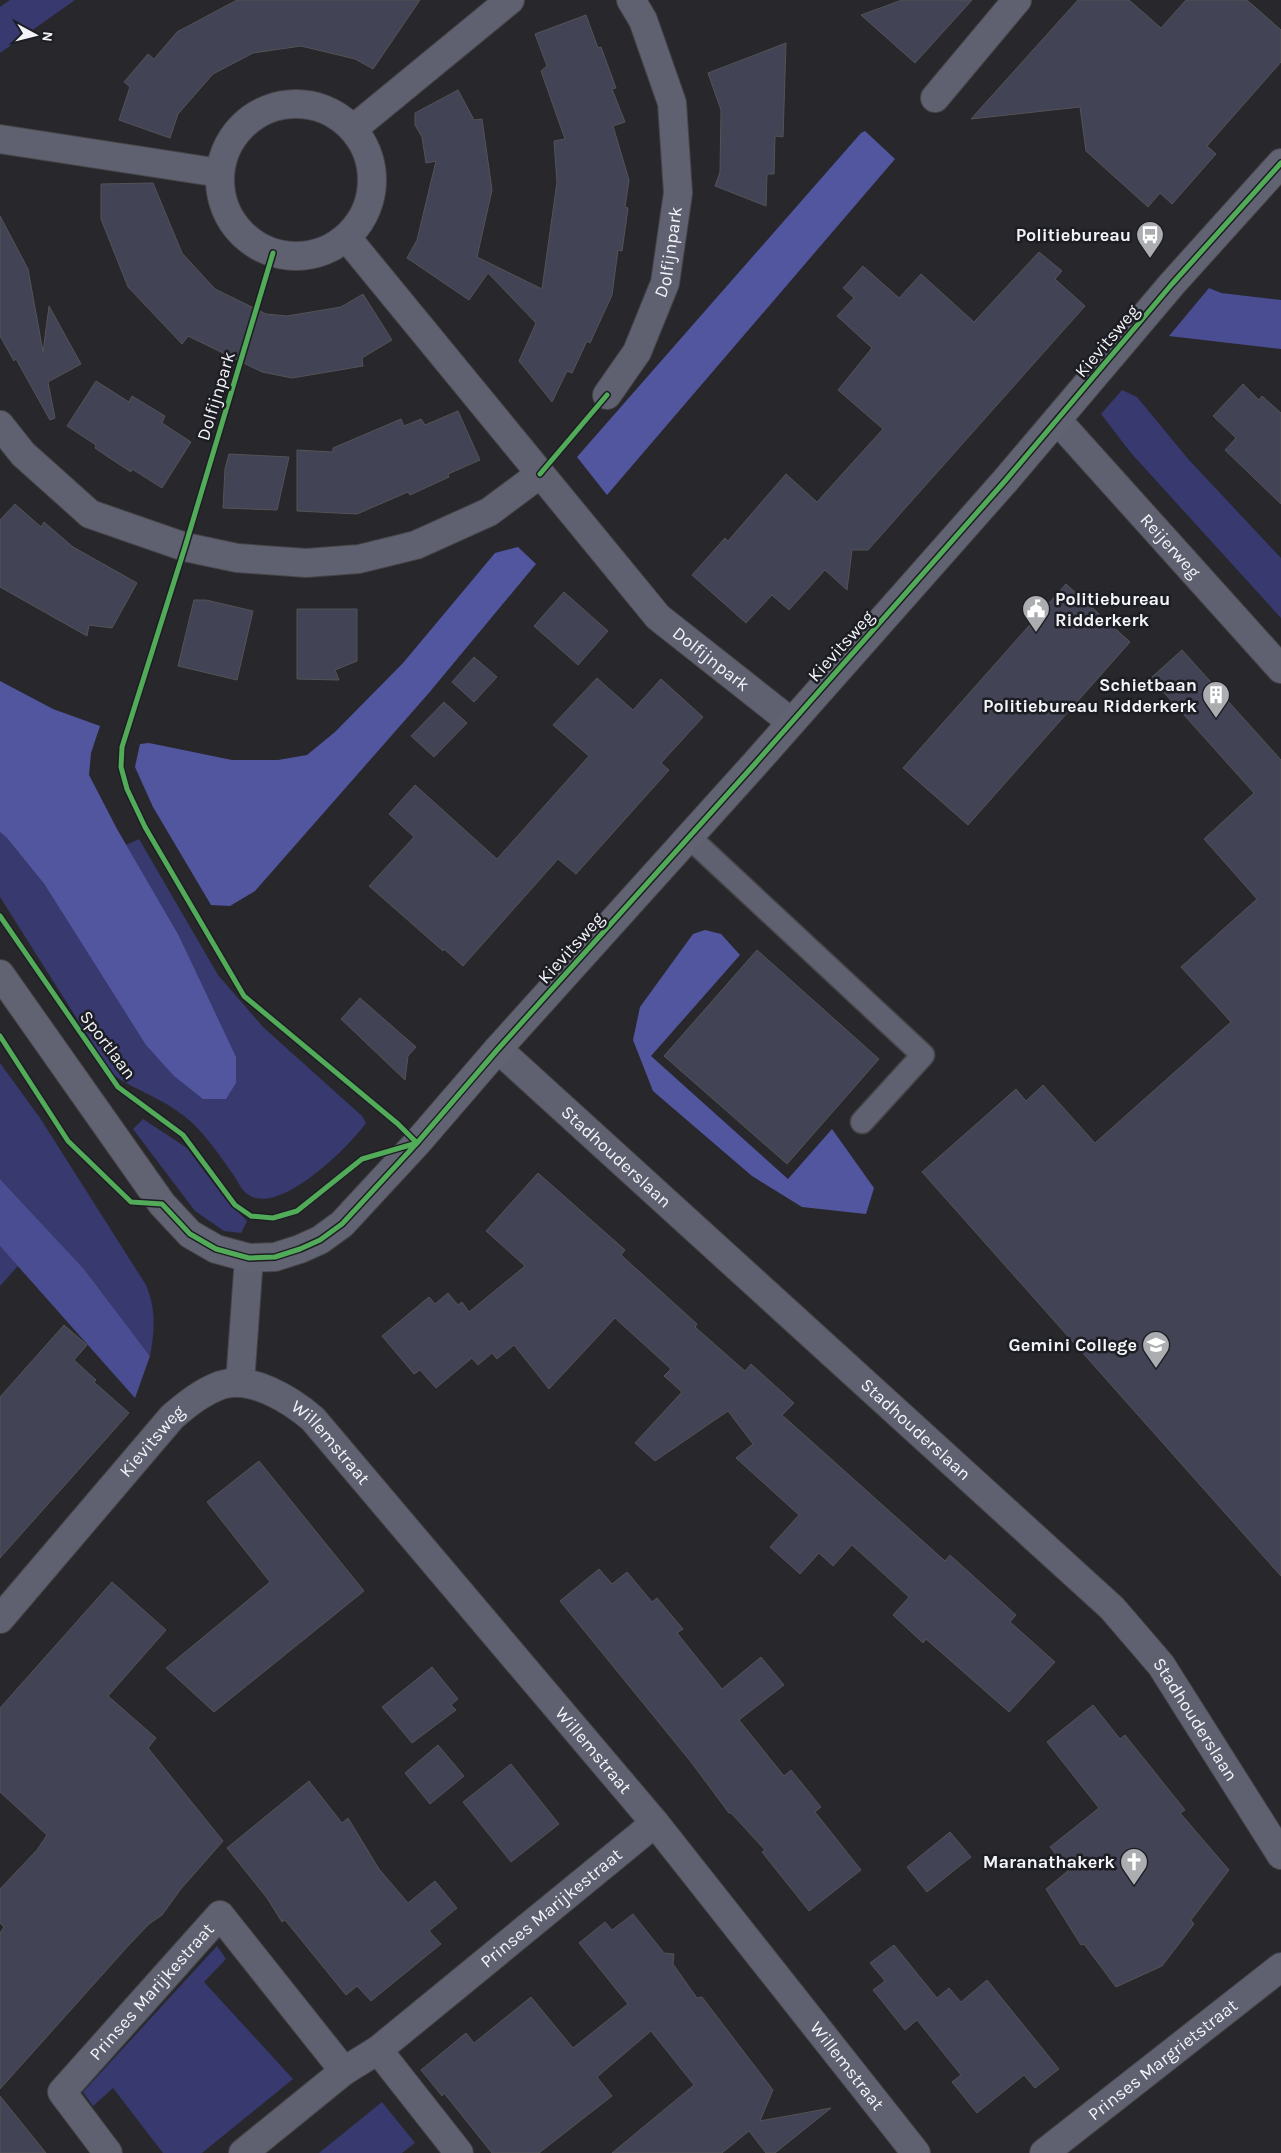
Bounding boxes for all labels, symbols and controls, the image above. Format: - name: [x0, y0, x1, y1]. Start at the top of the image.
- north arrow: [10, 10, 60, 60]
- text: N: [38, 31, 56, 43]
- street label: Dolfijnpark: [649, 205, 687, 301]
- bus stop icon: Politiebureau: [1135, 220, 1165, 259]
- place label: Politiebureau: [1016, 224, 1131, 246]
- street label: Kievitsweg: [1070, 300, 1144, 382]
- street label: Dolfijnpark: [192, 349, 240, 443]
- street label: Reijerweg: [1136, 509, 1205, 583]
- place label: Politiebureau Ridderkerk: [1055, 588, 1170, 631]
- public building icon: Politiebureau Ridderkerk: [1021, 594, 1051, 633]
- street label: Kievitsweg: [803, 606, 879, 686]
- street label: Dolfijnpark: [668, 622, 754, 696]
- place label: Schietbaan Politiebureau Ridderkerk: [983, 674, 1197, 717]
- building icon: Schietbaan Politiebureau Ridderkerk: [1201, 680, 1231, 719]
- street label: Kievitsweg: [533, 908, 609, 988]
- street label: Sportlaan: [75, 1006, 141, 1084]
- street label: Stadhouderslaan: [557, 1101, 676, 1212]
- school or university icon: Gemini College: [1141, 1330, 1171, 1369]
- place label: Gemini College: [1009, 1334, 1137, 1356]
- street label: Stadhouderslaan: [856, 1374, 976, 1485]
- street label: Willemstraat: [287, 1395, 375, 1489]
- street label: Kievitsweg: [115, 1400, 189, 1482]
- street label: Stadhouderslaan: [1149, 1653, 1243, 1785]
- street label: Willemstraat: [550, 1702, 637, 1798]
- street label: Prinses Marijkestraat: [476, 1843, 627, 1973]
- church icon: Maranathakerk: [1119, 1847, 1149, 1886]
- place label: Maranathakerk: [983, 1851, 1115, 1873]
- street label: Prinses Marijkestraat: [85, 1918, 219, 2065]
- street label: Prinses Margrietstraat: [1084, 1994, 1242, 2125]
- street label: Willemstraat: [805, 2017, 889, 2115]

